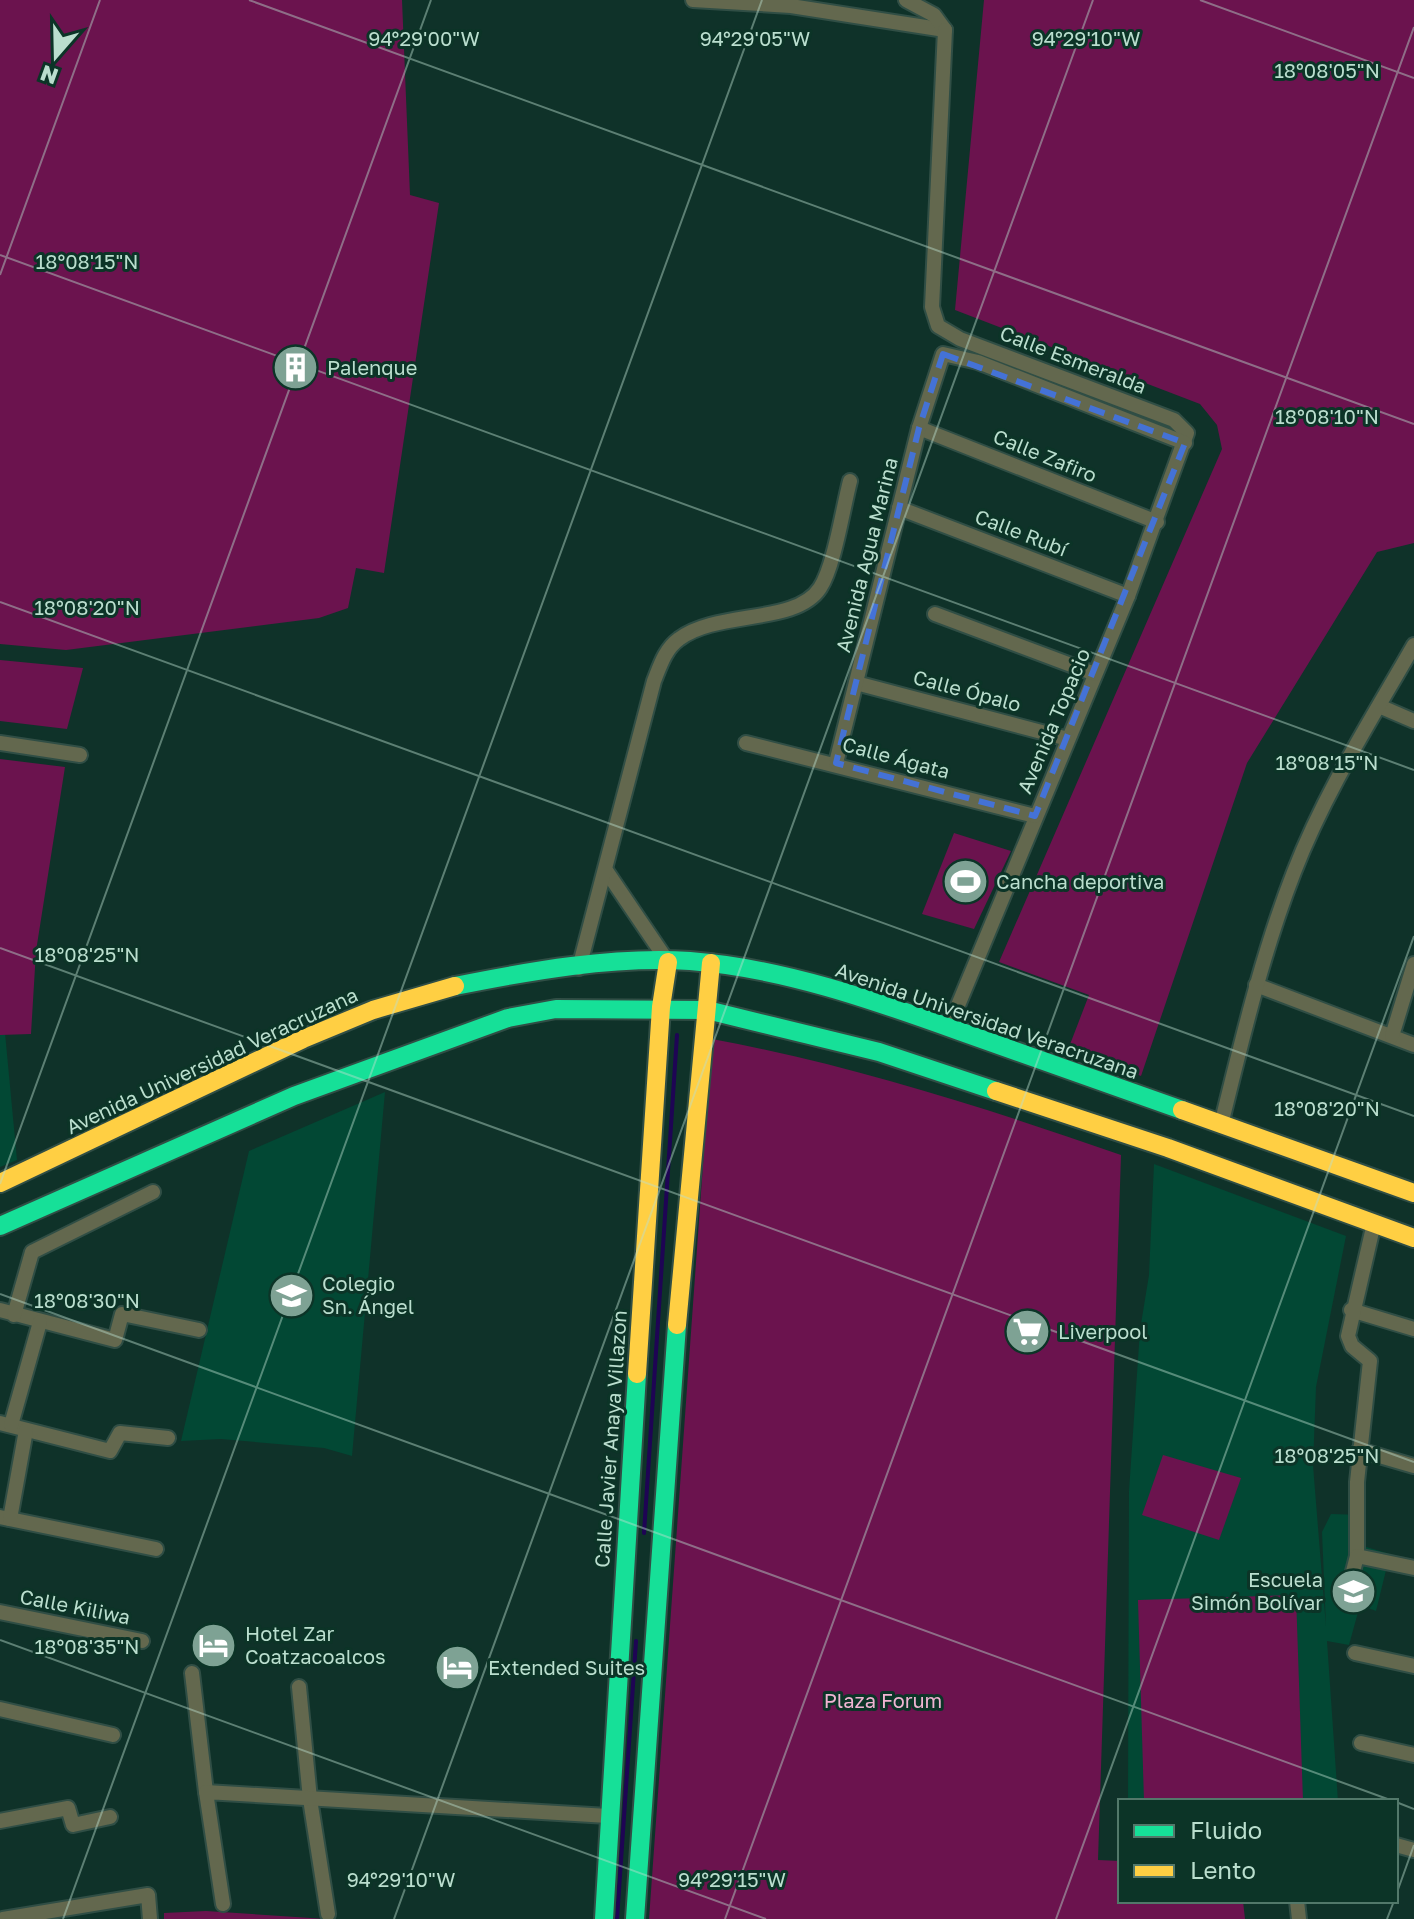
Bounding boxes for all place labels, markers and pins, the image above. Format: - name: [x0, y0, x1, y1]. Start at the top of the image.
- building icon: Palenque: [272, 344, 320, 392]
- place label: Palenque: [327, 355, 417, 379]
- sports icon: Cancha deportiva: [941, 858, 989, 906]
- place label: Cancha deportiva: [996, 869, 1164, 893]
- school or university icon: Colegio Sn. Ángel: [267, 1271, 315, 1319]
- place label: Colegio Sn. Ángel: [322, 1271, 414, 1318]
- supermarket icon: Liverpool: [1003, 1308, 1051, 1356]
- place label: Liverpool: [1058, 1319, 1148, 1343]
- place label: Escuela Simón Bolívar: [1191, 1567, 1323, 1614]
- school or university icon: Escuela Simón Bolívar: [1330, 1567, 1378, 1615]
- hotel icon: Hotel Zar Coatzacoalcos: [190, 1621, 238, 1669]
- place label: Hotel Zar Coatzacoalcos: [245, 1621, 386, 1668]
- hotel icon: Extended Suites: [433, 1644, 481, 1692]
- place label: Extended Suites: [488, 1655, 645, 1679]

